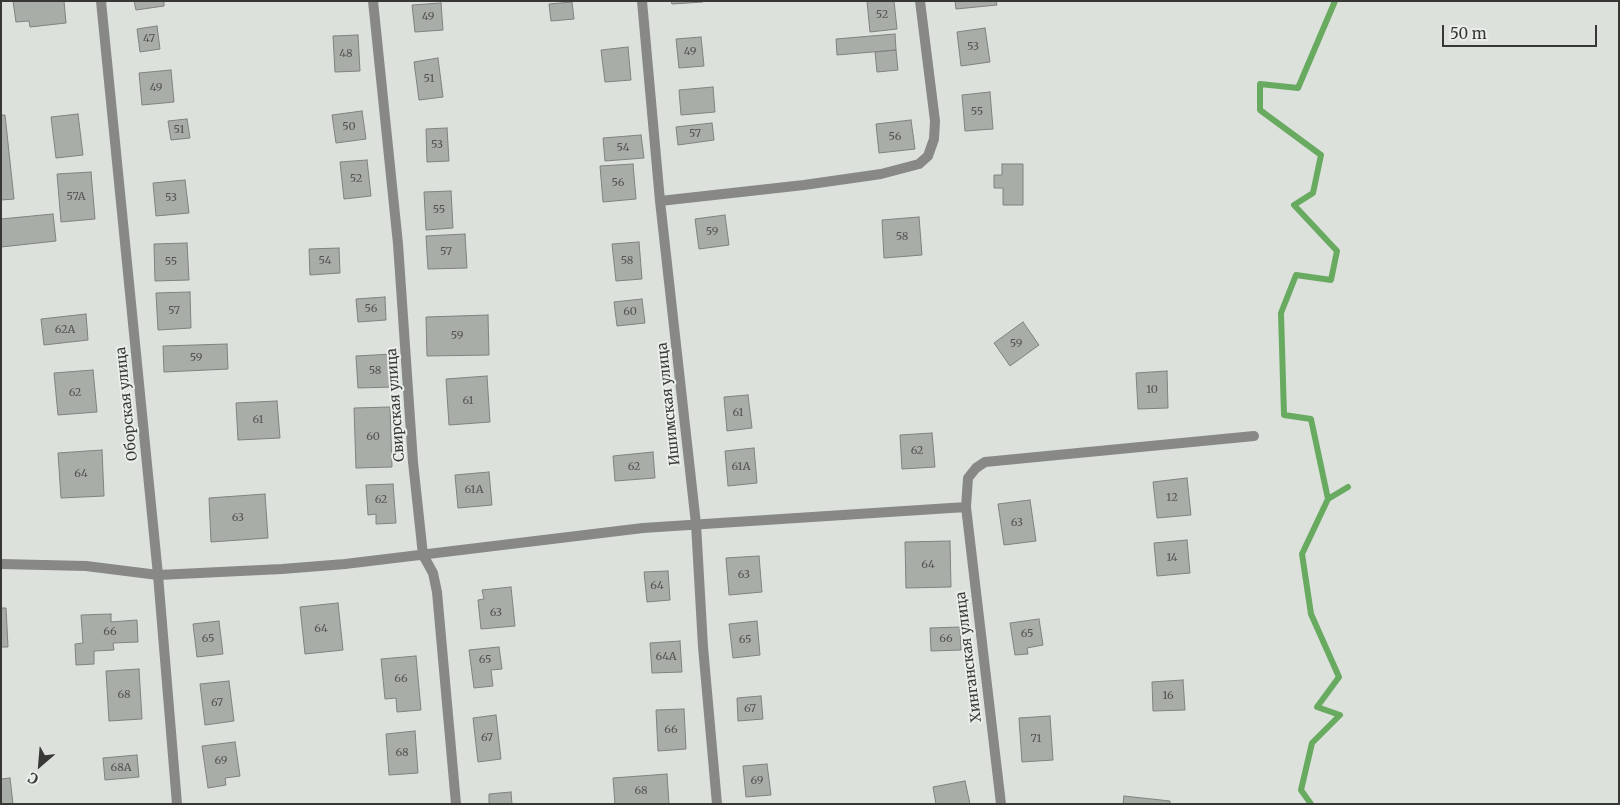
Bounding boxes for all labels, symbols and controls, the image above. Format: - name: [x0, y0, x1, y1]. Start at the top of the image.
- house number: 52: [876, 8, 888, 22]
- house number: 49: [422, 10, 434, 24]
- scale bar: [1445, 15, 1600, 47]
- text: 50 m: [1450, 24, 1487, 43]
- house number: 47: [143, 32, 155, 46]
- house number: 53: [967, 40, 979, 54]
- house number: 49: [684, 45, 696, 59]
- house number: 48: [339, 47, 353, 61]
- house number: 51: [424, 72, 434, 86]
- house number: 49: [150, 81, 162, 95]
- house number: 55: [971, 105, 983, 119]
- house number: 50: [342, 120, 356, 134]
- house number: 51: [174, 123, 184, 137]
- house number: 57: [689, 127, 701, 141]
- house number: 56: [889, 130, 901, 144]
- house number: 53: [431, 138, 443, 152]
- house number: 54: [617, 141, 629, 155]
- house number: 52: [350, 172, 362, 186]
- house number: 56: [612, 176, 624, 190]
- house number: 57А: [67, 190, 85, 204]
- house number: 53: [165, 191, 177, 205]
- house number: 55: [433, 203, 445, 217]
- house number: 59: [706, 225, 718, 239]
- house number: 58: [896, 230, 908, 244]
- house number: 57: [440, 245, 452, 259]
- house number: 54: [319, 254, 331, 268]
- house number: 58: [621, 254, 633, 268]
- house number: 55: [165, 255, 177, 269]
- house number: 56: [365, 302, 377, 316]
- house number: 57: [168, 304, 180, 318]
- house number: 60: [623, 305, 637, 319]
- house number: 62А: [55, 323, 75, 337]
- house number: 59: [451, 329, 463, 343]
- house number: 59: [1010, 337, 1022, 351]
- street label: Ишимская улица: [654, 342, 684, 466]
- street label: Оборская улица: [113, 346, 141, 462]
- street label: Свирская улица: [384, 348, 408, 462]
- house number: 59: [190, 351, 202, 365]
- house number: 58: [369, 364, 381, 378]
- house number: 10: [1146, 383, 1158, 397]
- house number: 62: [69, 386, 81, 400]
- house number: 61: [463, 394, 473, 408]
- house number: 61: [733, 406, 743, 420]
- house number: 61: [253, 413, 263, 427]
- house number: 60: [366, 430, 380, 444]
- house number: 62: [911, 444, 923, 458]
- house number: 62: [628, 460, 640, 474]
- house number: 61А: [732, 460, 750, 474]
- house number: 64: [74, 467, 88, 481]
- house number: 61А: [465, 483, 483, 497]
- house number: 12: [1166, 491, 1178, 505]
- house number: 62: [375, 493, 387, 507]
- house number: 63: [232, 511, 244, 525]
- house number: 63: [1011, 516, 1023, 530]
- house number: 14: [1166, 551, 1178, 565]
- house number: 64: [921, 558, 935, 572]
- house number: 63: [738, 568, 750, 582]
- house number: 64: [650, 579, 664, 593]
- street label: Хинганская улица: [953, 591, 985, 723]
- house number: 63: [490, 606, 502, 620]
- house number: 64: [314, 622, 328, 636]
- house number: 66: [103, 625, 117, 639]
- house number: 65: [1021, 627, 1033, 641]
- house number: 65: [202, 632, 214, 646]
- house number: 66: [939, 632, 953, 646]
- house number: 65: [739, 633, 751, 647]
- house number: 64А: [655, 650, 677, 664]
- house number: 65: [479, 653, 491, 667]
- house number: 66: [394, 672, 408, 686]
- house number: 68: [117, 688, 131, 702]
- house number: 16: [1162, 689, 1174, 703]
- house number: 67: [211, 696, 223, 710]
- house number: 67: [744, 702, 756, 716]
- house number: 66: [664, 723, 678, 737]
- house number: 67: [481, 731, 493, 745]
- house number: 71: [1030, 732, 1042, 746]
- north arrow: [15, 740, 65, 790]
- house number: 68: [395, 746, 409, 760]
- house number: 69: [214, 754, 228, 768]
- house number: 68А: [111, 761, 131, 775]
- text: С: [25, 768, 41, 788]
- house number: 69: [750, 774, 764, 788]
- house number: 68: [634, 784, 648, 798]

